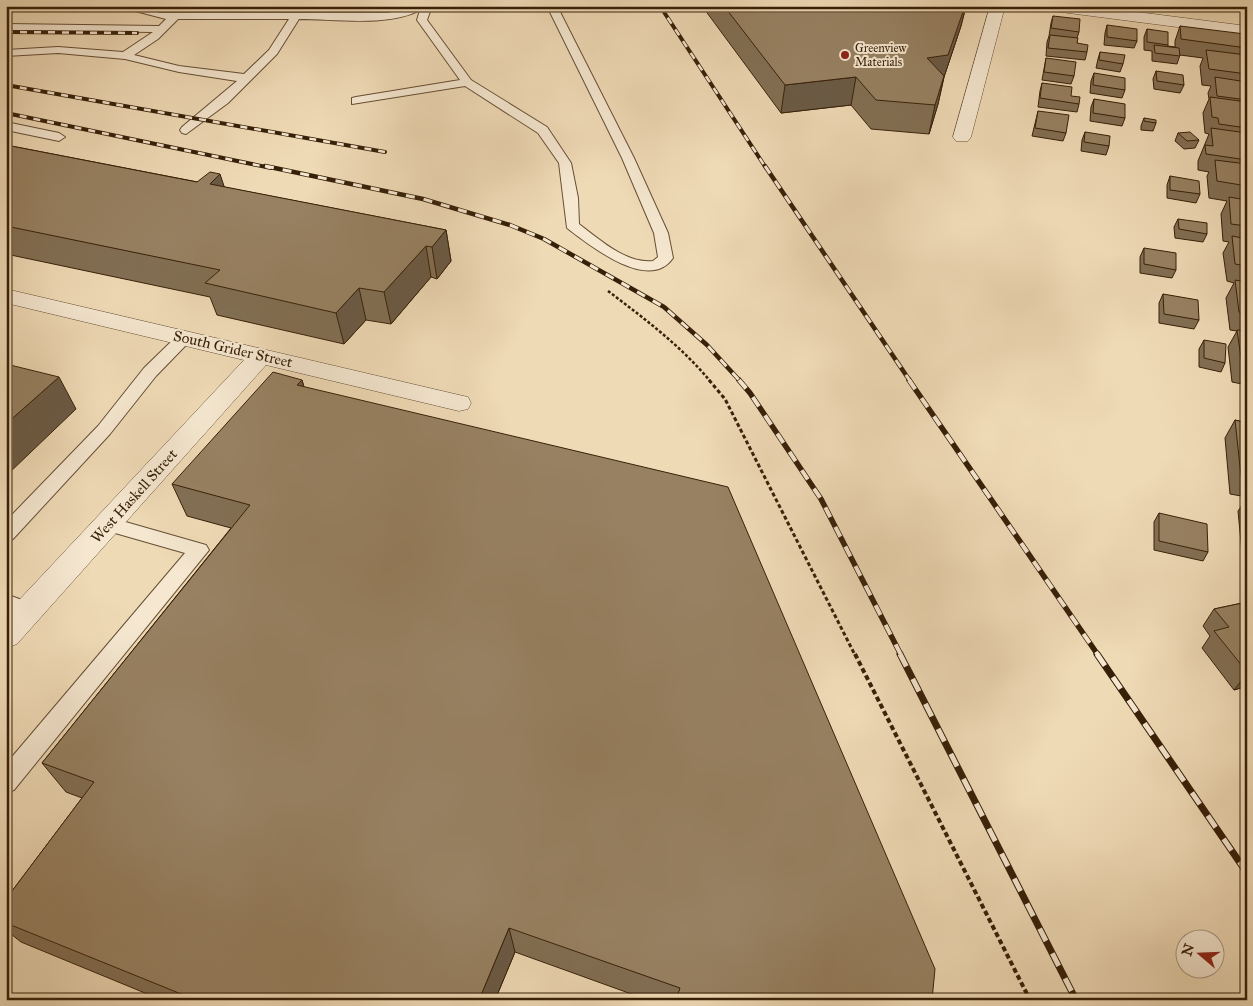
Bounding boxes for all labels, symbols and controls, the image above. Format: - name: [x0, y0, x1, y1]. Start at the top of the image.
- place label: Greenview Materials: [855, 41, 907, 69]
- marker: Greenview Materials: [839, 49, 851, 61]
- street label: South Grider Street: [172, 327, 295, 372]
- street label: West Haskell Street: [87, 445, 181, 547]
- north arrow: [1176, 928, 1226, 978]
- text: N: [1178, 941, 1198, 958]

